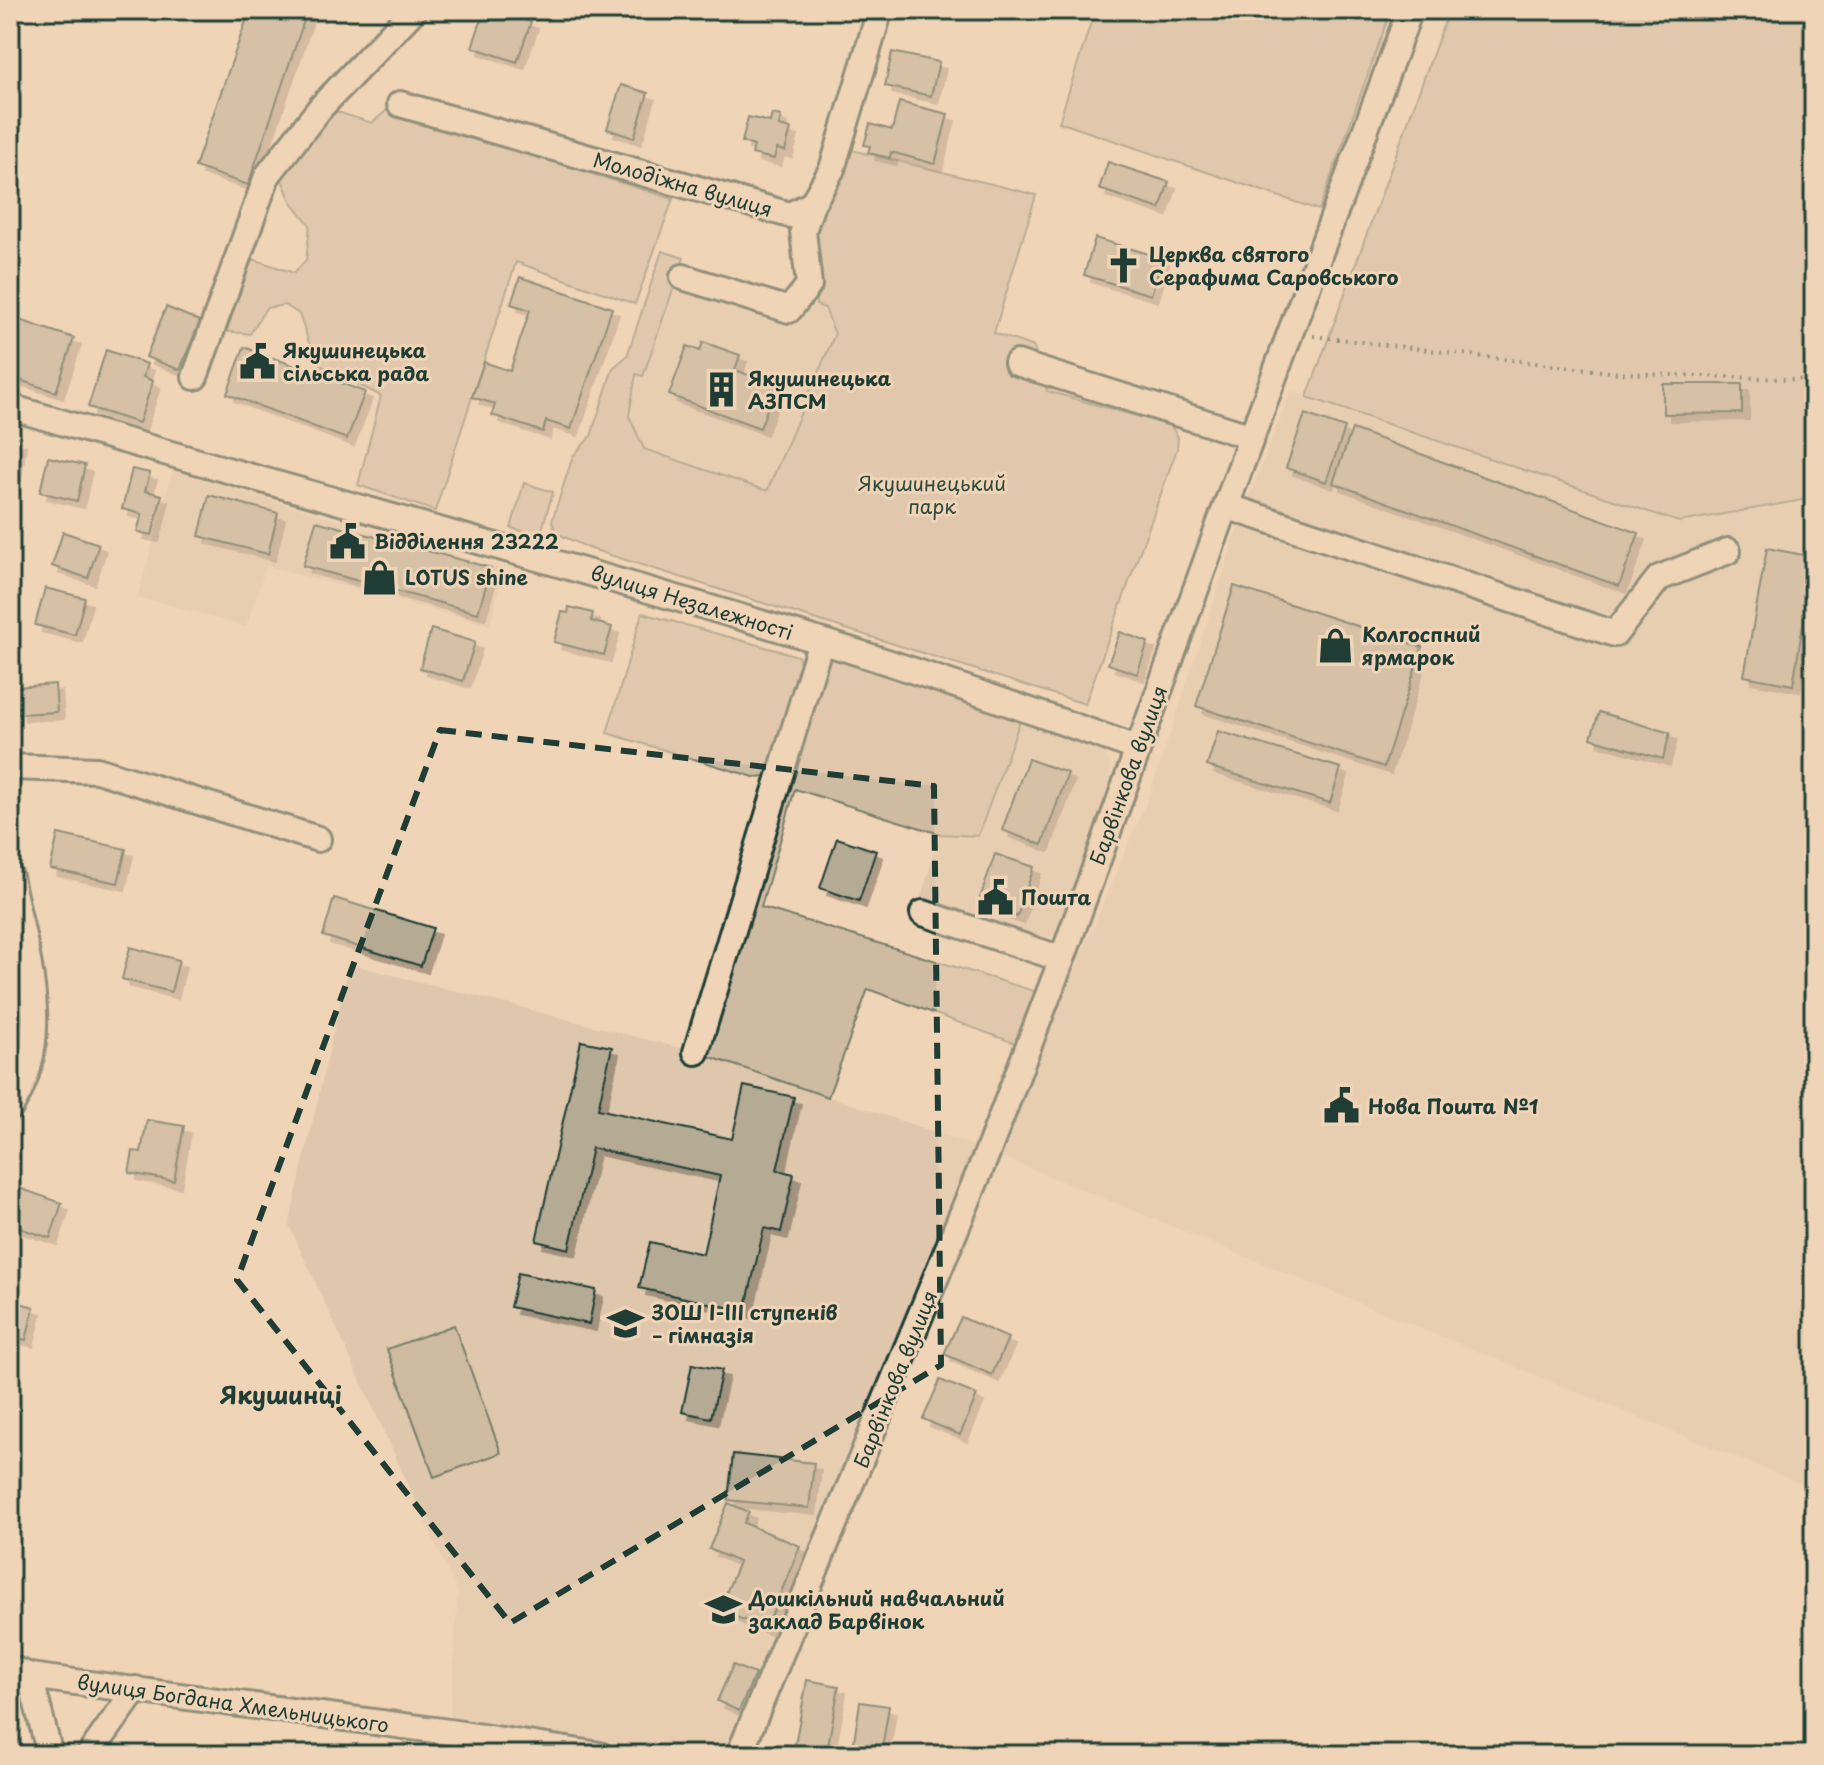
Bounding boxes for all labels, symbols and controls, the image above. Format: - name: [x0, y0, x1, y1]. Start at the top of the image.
- street label: Молодіжна вулиця: [590, 144, 776, 224]
- place label: Церква святого Серафима Саровського: [1149, 239, 1399, 292]
- church icon: Церква святого Серафима Саровського: [1104, 247, 1142, 285]
- place label: Якушинецька сільська рада: [283, 335, 429, 388]
- public building icon: Якушинецька сільська рада: [238, 342, 276, 380]
- place label: Якушинецька АЗПСМ: [748, 363, 891, 416]
- building icon: Якушинецька АЗПСМ: [703, 371, 741, 409]
- park label: Якушинецький парк: [858, 468, 1006, 521]
- public building icon: Відділення 23222: [329, 522, 367, 560]
- place label: Відділення 23222: [374, 526, 559, 556]
- street label: вулиця Незалежності: [587, 557, 797, 647]
- shop icon: LOTUS shine: [360, 558, 398, 596]
- place label: LOTUS shine: [405, 562, 528, 592]
- place label: Колгоспний ярмарок: [1362, 619, 1481, 672]
- shop icon: Колгоспний ярмарок: [1317, 626, 1355, 664]
- street label: Барвінкова вулиця: [1082, 681, 1174, 869]
- public building icon: Пошта: [976, 878, 1014, 916]
- place label: Пошта: [1021, 882, 1091, 912]
- public building icon: Нова Пошта №1: [1323, 1087, 1361, 1125]
- place label: Нова Пошта №1: [1368, 1091, 1539, 1121]
- street label: Барвінкова вулиця: [846, 1286, 944, 1472]
- place label: ЗОШ І-ІІІ ступенів – гімназія: [651, 1297, 838, 1350]
- school or university icon: ЗОШ І-ІІІ ступенів – гімназія: [607, 1305, 645, 1343]
- district label: Якушинці: [220, 1376, 342, 1412]
- place label: Дошкільний навчальний заклад Барвінок: [748, 1583, 1005, 1636]
- school or university icon: Дошкільний навчальний заклад Барвінок: [704, 1591, 742, 1629]
- street label: вулиця Богдана Хмельницького: [75, 1666, 391, 1740]

